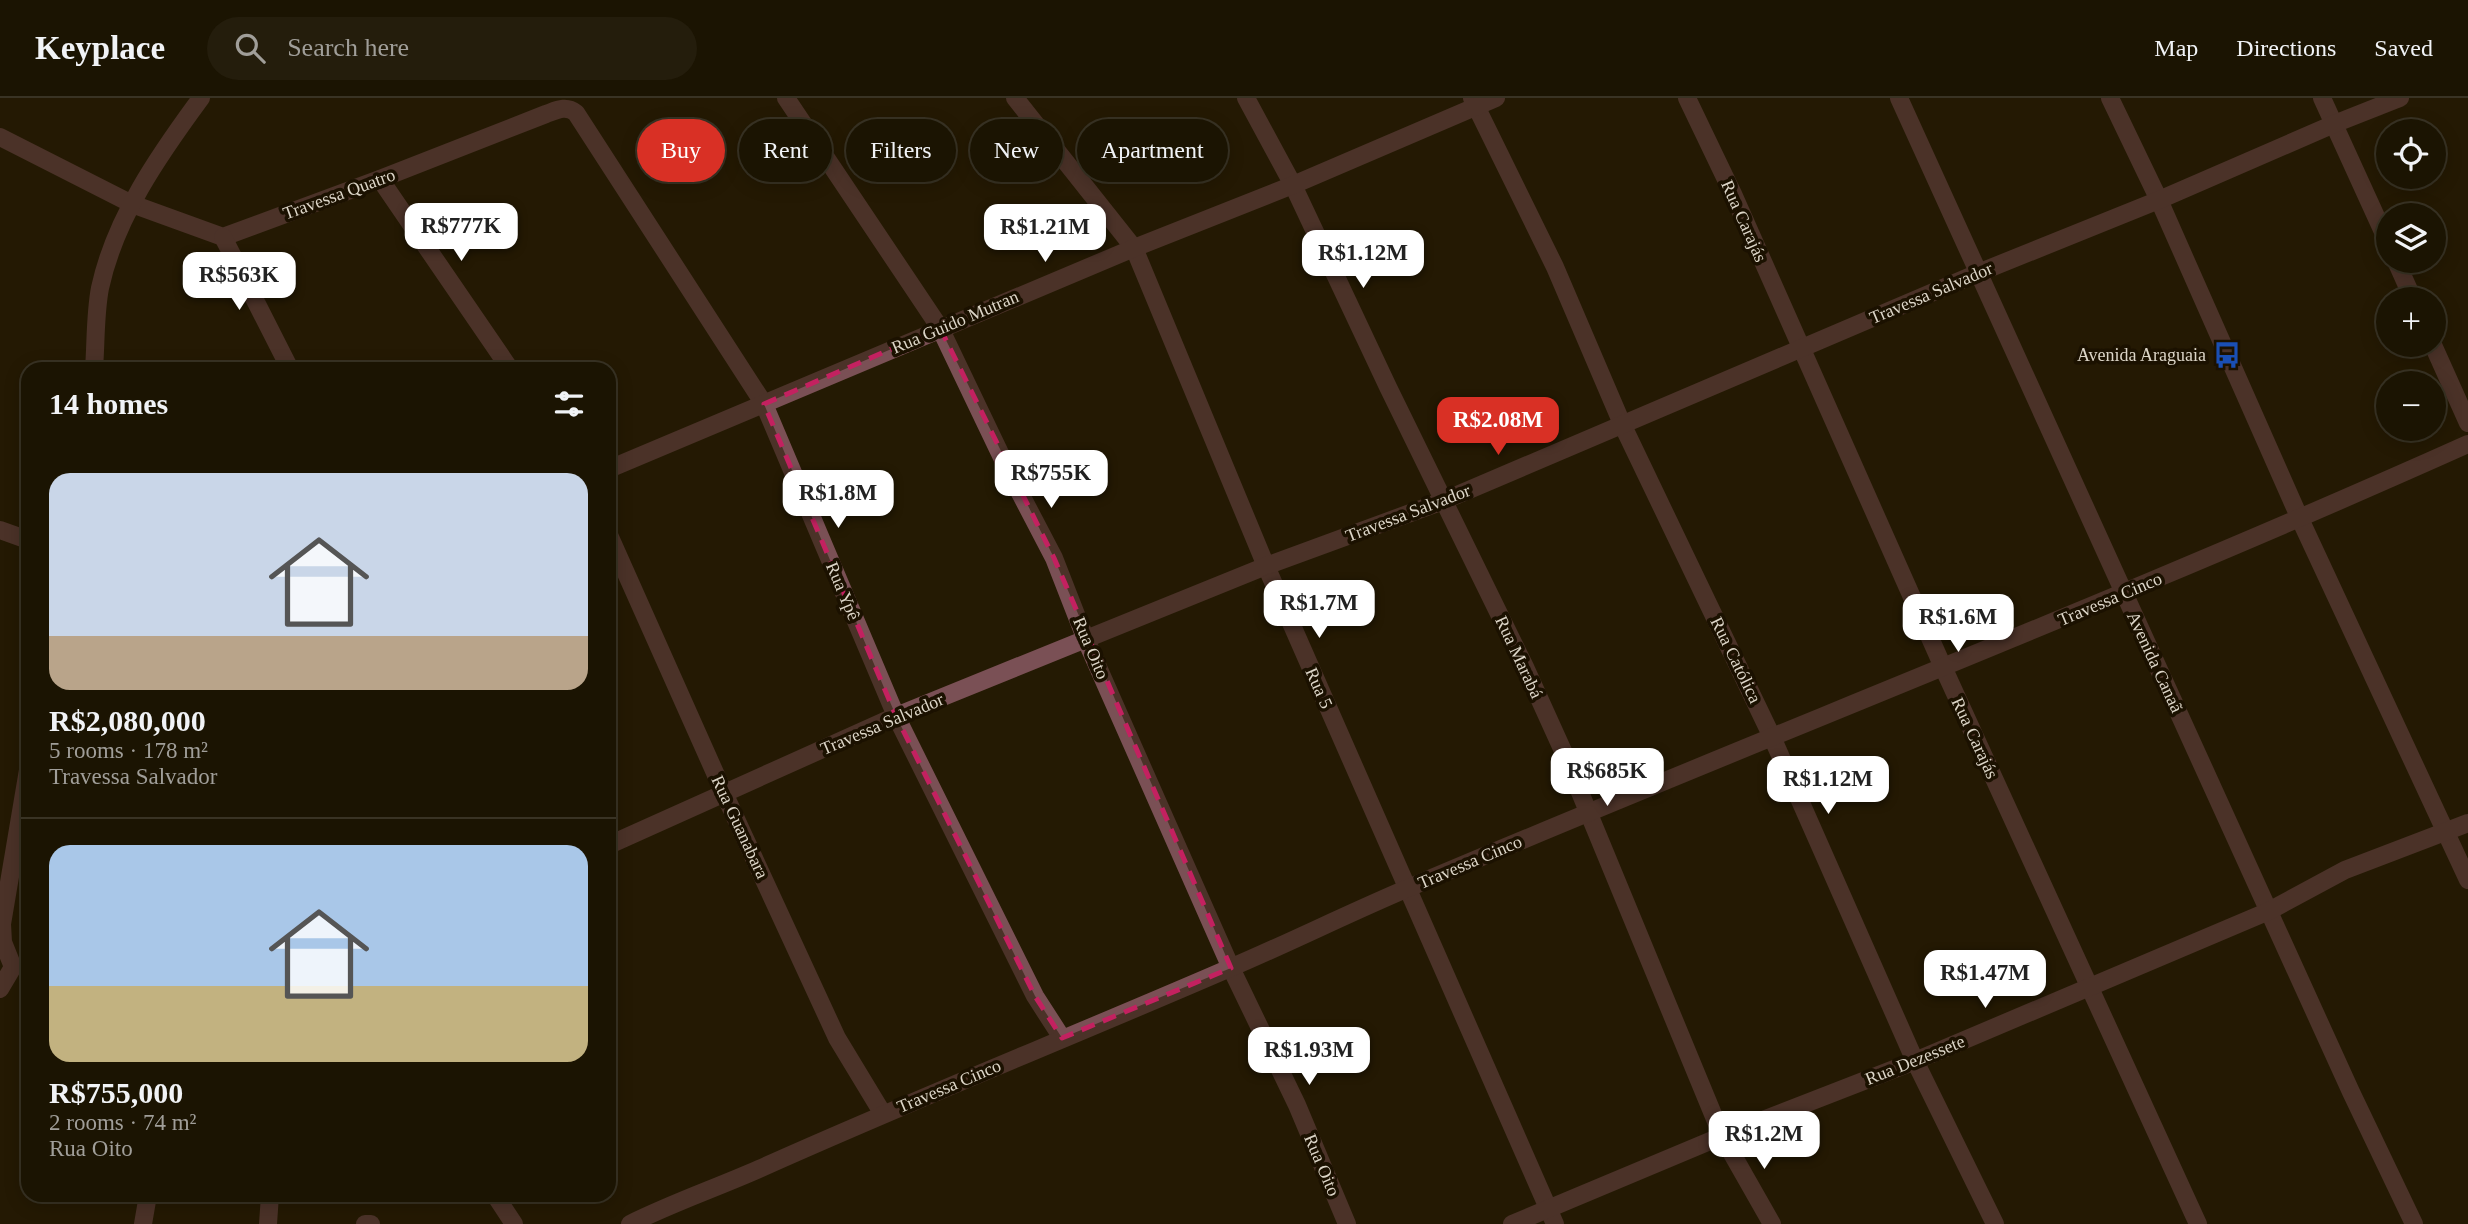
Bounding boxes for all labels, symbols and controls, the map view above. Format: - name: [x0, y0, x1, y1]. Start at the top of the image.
- search box: [207, 17, 697, 80]
- icon: search: [231, 29, 269, 67]
- text: Keyplace: [35, 30, 165, 66]
- text: Search here: [287, 33, 409, 62]
- text: Map: [2154, 35, 2198, 61]
- text: Directions: [2236, 35, 2336, 61]
- text: Saved: [2374, 35, 2433, 61]
- chip: Buy: [637, 119, 725, 182]
- chip: Rent: [739, 119, 832, 182]
- chip: Filters: [846, 119, 956, 182]
- chip: New: [970, 119, 1063, 182]
- chip: Apartment: [1077, 119, 1228, 182]
- map controls: [2376, 119, 2446, 441]
- button: locate: [2376, 119, 2446, 189]
- street label: Travessa Quatro: [280, 164, 398, 224]
- street label: Rua Carajás: [1717, 177, 1771, 265]
- button: layers: [2376, 203, 2446, 273]
- pin: R$777K: [404, 204, 518, 263]
- pin: R$1.21M: [980, 204, 1110, 264]
- text: R$777K: [421, 213, 501, 238]
- text: R$1.21M: [1000, 214, 1090, 239]
- pin: R$1.12M: [1298, 230, 1428, 290]
- text: R$1.12M: [1318, 240, 1408, 265]
- pin: R$563K: [182, 252, 296, 312]
- street label: Travessa Salvador: [1866, 258, 1996, 328]
- text: R$563K: [199, 262, 279, 287]
- street label: Rua Guido Mutran: [889, 286, 1021, 358]
- button: +: [2376, 287, 2446, 357]
- bus stop icon: Avenida Araguaia: [2212, 340, 2242, 370]
- place label: Avenida Araguaia: [2077, 345, 2206, 365]
- button: −: [2376, 371, 2446, 441]
- icon: filters: [550, 385, 588, 423]
- text: 14 homes: [49, 387, 168, 420]
- pin: R$2.08M: [1433, 398, 1563, 457]
- text: R$2.08M: [1453, 407, 1543, 432]
- pin: R$755K: [994, 450, 1108, 510]
- text: R$755K: [1011, 460, 1091, 485]
- pin: R$1.8M: [781, 470, 895, 530]
- text: R$1.8M: [799, 480, 877, 505]
- street label: Travessa Salvador: [1343, 480, 1473, 546]
- icon: home: [256, 519, 382, 645]
- street label: Rua Ypê: [822, 559, 864, 623]
- street label: Travessa Cinco: [2055, 568, 2165, 630]
- pin: R$1.7M: [1262, 580, 1376, 640]
- text: R$1.7M: [1280, 590, 1358, 615]
- pin: R$1.6M: [1901, 594, 2015, 654]
- text: R$1.6M: [1919, 604, 1997, 629]
- street label: Avenida Canaã: [2123, 608, 2187, 716]
- street label: Rua Marabá: [1491, 613, 1547, 701]
- street label: Rua Oito: [1069, 614, 1113, 682]
- street label: Rua Católica: [1707, 614, 1765, 706]
- street label: Rua 5: [1301, 665, 1337, 711]
- street label: Travessa Salvador: [817, 689, 947, 759]
- street label: Rua Carajás: [1947, 694, 2003, 782]
- text: R$2,080,000: [49, 704, 206, 737]
- text: 5 rooms · 178 m²: [49, 738, 208, 763]
- pin: R$685K: [1550, 748, 1664, 808]
- pin: R$1.12M: [1763, 756, 1893, 816]
- text: R$685K: [1567, 758, 1647, 783]
- text: Travessa Salvador: [49, 764, 217, 789]
- text: R$1.12M: [1783, 766, 1873, 791]
- street label: Rua Guanabara: [707, 772, 773, 882]
- street label: Travessa Cinco: [1415, 831, 1525, 893]
- icon: home: [256, 891, 382, 1017]
- pin: R$1.47M: [1920, 950, 2050, 1010]
- text: R$1.47M: [1940, 960, 2030, 985]
- pin: R$1.93M: [1244, 1028, 1374, 1087]
- street label: Rua Dezessete: [1862, 1031, 1968, 1089]
- text: R$1.93M: [1264, 1037, 1354, 1062]
- street label: Travessa Cinco: [894, 1055, 1004, 1117]
- text: R$755,000: [49, 1076, 183, 1109]
- text: 2 rooms · 74 m²: [49, 1110, 196, 1135]
- pin: R$1.2M: [1707, 1112, 1821, 1171]
- text: R$1.2M: [1725, 1121, 1803, 1146]
- street label: Rua Oito: [1300, 1131, 1344, 1199]
- text: Rua Oito: [49, 1136, 133, 1161]

